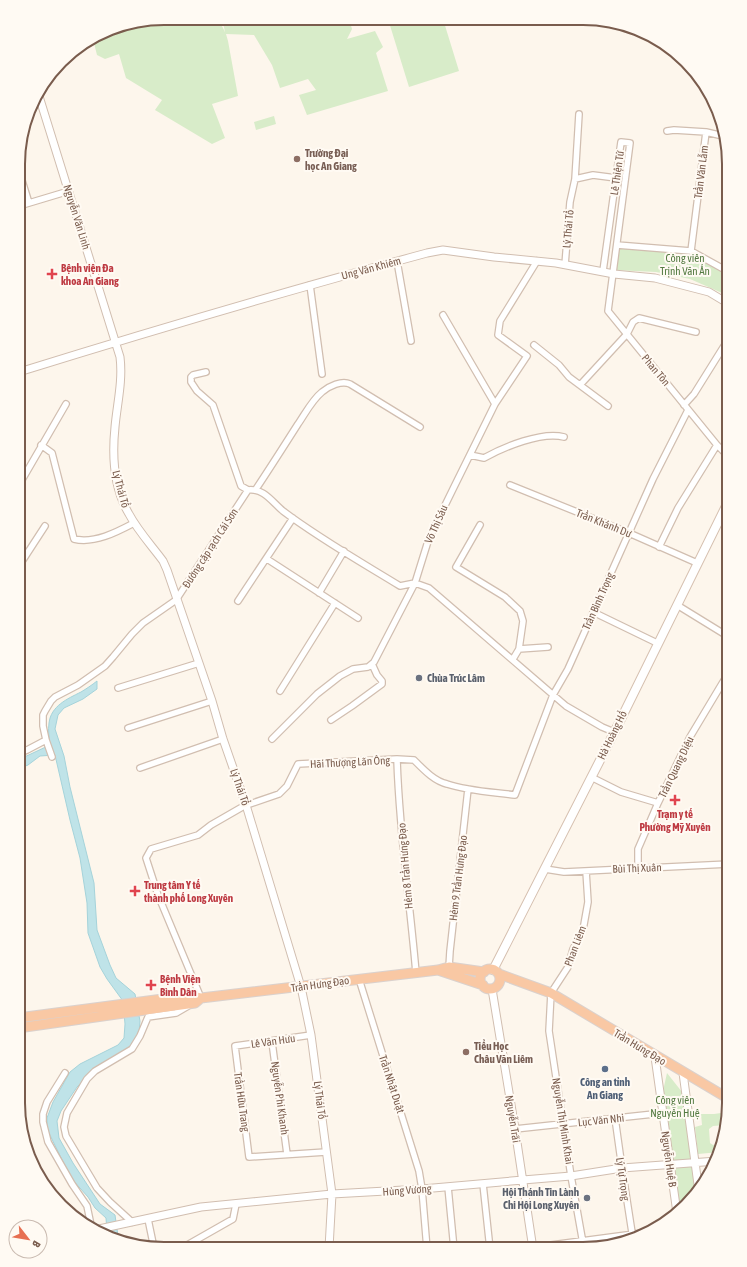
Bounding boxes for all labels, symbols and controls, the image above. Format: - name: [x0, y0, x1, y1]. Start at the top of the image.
- street label: Trần Văn Lẫm: [692, 145, 710, 199]
- place label: Trường Đại học An Giang: [305, 147, 357, 172]
- street label: Lê Thiện Tứ: [608, 149, 627, 196]
- marker: Trường Đại học An Giang: [292, 154, 302, 164]
- street label: Nguyễn Văn Linh: [61, 183, 93, 251]
- street label: Lý Thái Tổ: [559, 209, 576, 249]
- park label: Công viên Trịnh Văn Ấn: [660, 252, 710, 278]
- street label: Ung Văn Khiêm: [340, 254, 402, 282]
- place label: Bệnh viện Đa khoa An Giang: [61, 262, 119, 287]
- marker: Bệnh viện Đa khoa An Giang: [46, 268, 58, 280]
- street label: Phan Tôn: [639, 352, 673, 388]
- street label: Lý Thái Tổ: [110, 469, 133, 509]
- street label: Võ Thị Sáu: [422, 503, 451, 545]
- street label: Đường cặp rạch Cái Sơn: [180, 506, 241, 591]
- street label: Trần Khánh Dư: [575, 506, 634, 540]
- street label: Trần Bình Trọng: [580, 570, 617, 632]
- place label: Chùa Trúc Lâm: [427, 672, 485, 684]
- marker: Chùa Trúc Lâm: [414, 673, 424, 683]
- street label: Hà Hoàng Hổ: [594, 708, 629, 761]
- street label: Trần Quang Diệu: [656, 734, 697, 800]
- street label: Hãi Thượng Lãn Ông: [310, 754, 391, 771]
- street label: Lý Thái Tổ: [228, 767, 253, 807]
- marker: Trạm y tế Phường Mỹ Xuyên: [669, 794, 681, 806]
- place label: Trạm y tế Phường Mỹ Xuyên: [639, 808, 711, 833]
- street label: Hẻm 8 Trần Hưng Đạo: [395, 822, 416, 910]
- street label: Hẻm 9 Trần Hưng Đạo: [447, 834, 470, 922]
- street label: Bùi Thị Xuân: [612, 861, 662, 876]
- place label: Trung tâm Y tế thành phố Long Xuyên: [143, 879, 233, 904]
- marker: Trung tâm Y tế thành phố Long Xuyên: [129, 885, 141, 897]
- street label: Phan Liêm: [562, 924, 588, 968]
- place label: Bệnh Viện Bình Dân: [160, 973, 201, 998]
- street label: Trần Hưng Đạo: [290, 974, 350, 995]
- marker: Bệnh Viện Bình Dân: [145, 979, 157, 991]
- street label: Trần Hưng Đạo: [611, 1027, 668, 1068]
- street label: Lê Văn Hưu: [250, 1032, 296, 1050]
- place label: Tiểu Học Châu Văn Liêm: [474, 1039, 533, 1065]
- marker: Tiểu Học Châu Văn Liêm: [461, 1047, 471, 1057]
- street label: Trần Nhật Duật: [376, 1053, 407, 1115]
- street label: Nguyễn Phi Khanh: [269, 1060, 291, 1136]
- marker: Công an tỉnh An Giang: [600, 1064, 610, 1074]
- street label: Trần Hữu Trang: [232, 1071, 252, 1133]
- place label: Công an tỉnh An Giang: [580, 1076, 630, 1101]
- street label: Nguyễn Thị Minh Khai: [549, 1077, 576, 1165]
- street label: Lý Thái Tổ: [312, 1080, 329, 1120]
- park label: Công viên Nguyễn Huệ: [650, 1094, 700, 1120]
- street label: Nguyễn Trãi: [503, 1095, 523, 1143]
- street label: Lục Văn Nhì: [577, 1112, 625, 1129]
- street label: Nguyễn Huệ B: [658, 1130, 679, 1189]
- street label: Lý Tự Trọng: [613, 1157, 632, 1202]
- street label: Hùng Vương: [382, 1182, 432, 1198]
- place label: Hội Thánh Tin Lành Chi Hội Long Xuyên: [502, 1186, 579, 1211]
- marker: Hội Thánh Tin Lành Chi Hội Long Xuyên: [582, 1193, 592, 1203]
- north arrow: [8, 1219, 48, 1259]
- text: B: [30, 1239, 43, 1250]

